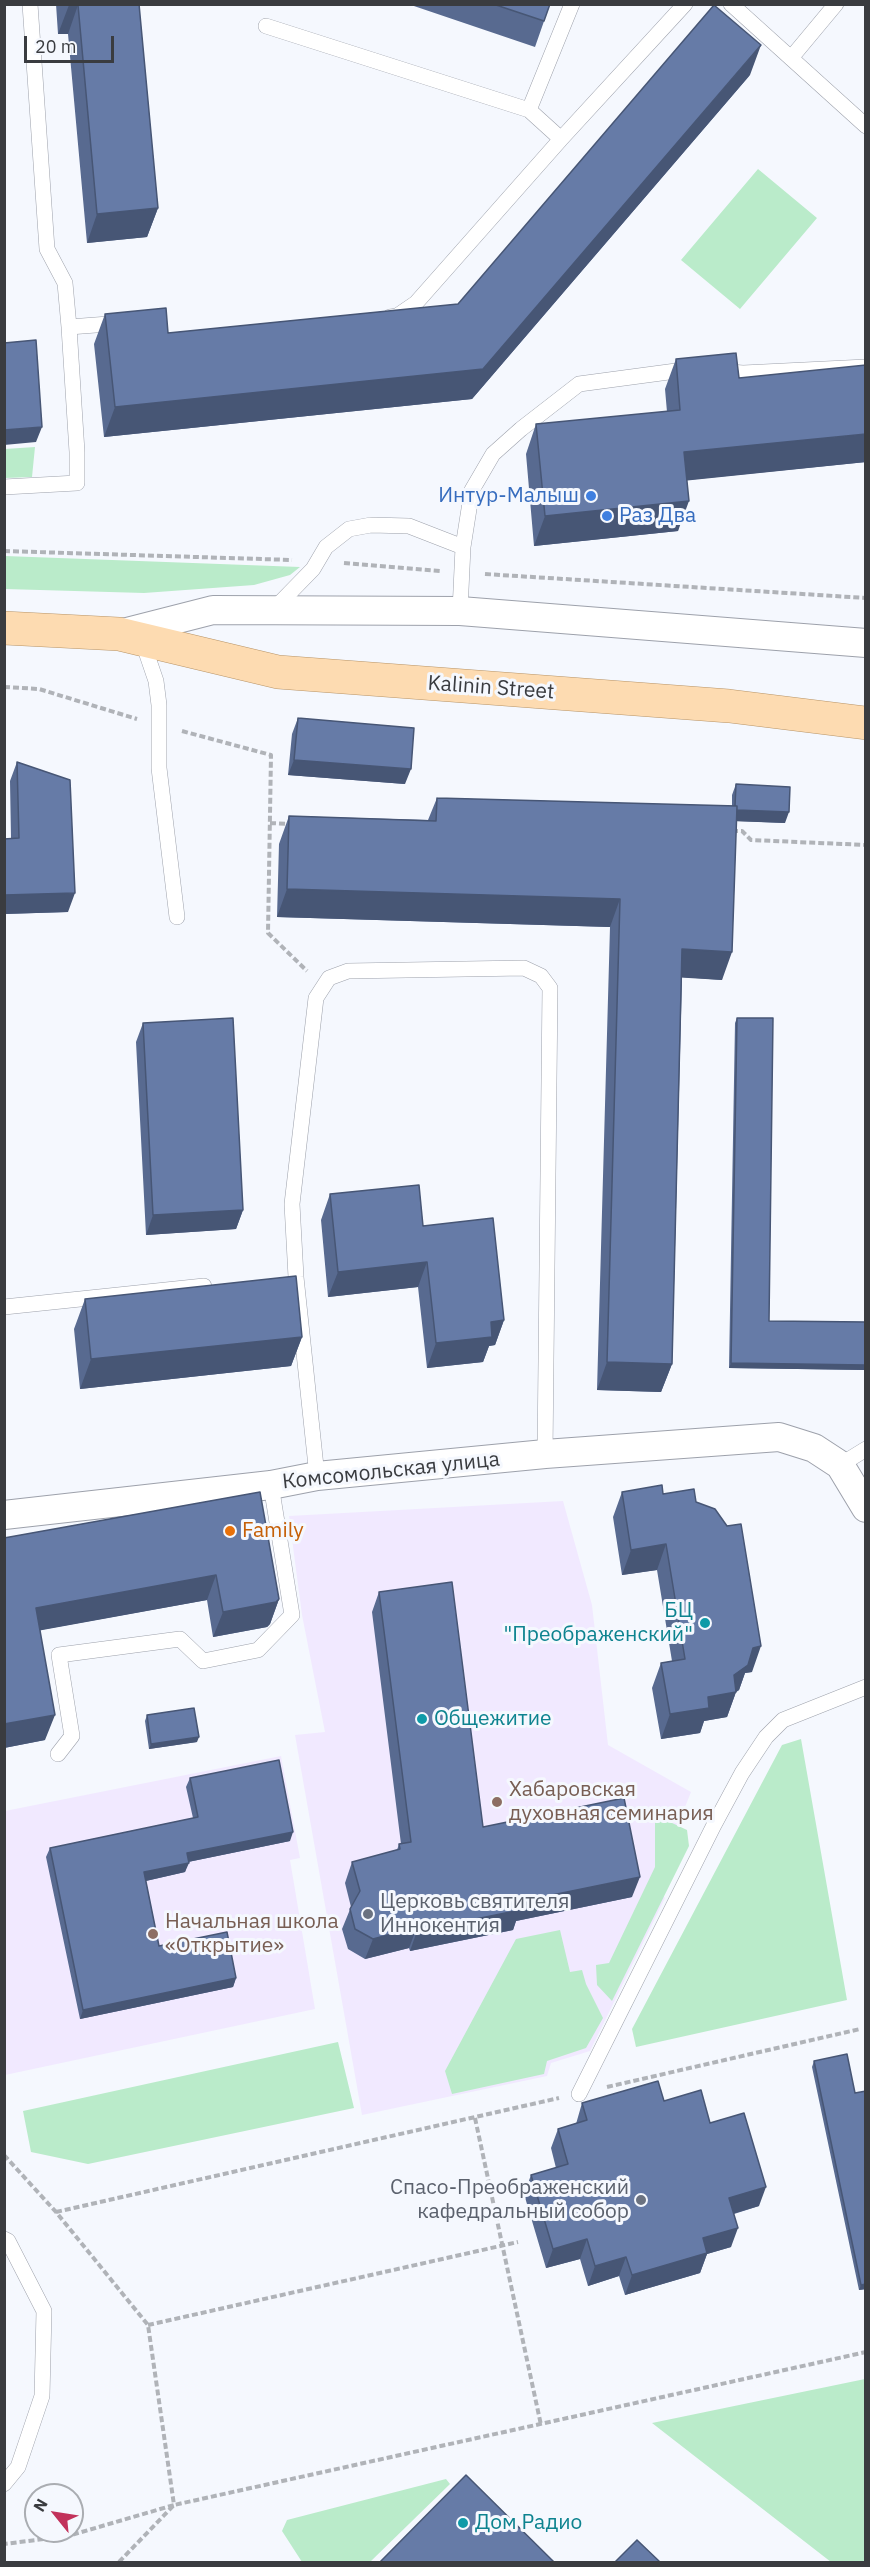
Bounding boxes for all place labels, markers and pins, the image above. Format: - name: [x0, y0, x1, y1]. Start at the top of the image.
- place label: Интур-Малыш: [438, 483, 579, 509]
- marker: Интур-Малыш: [584, 489, 598, 503]
- place label: Раз Два: [619, 503, 696, 529]
- marker: Раз Два: [600, 509, 614, 523]
- place label: Family: [242, 1518, 304, 1544]
- marker: Family: [223, 1524, 237, 1538]
- place label: БЦ "Преображенский": [504, 1598, 693, 1648]
- marker: БЦ "Преображенский": [698, 1616, 712, 1630]
- place label: Общежитие: [434, 1706, 552, 1732]
- marker: Общежитие: [415, 1712, 429, 1726]
- place label: Хабаровская духовная семинария: [509, 1777, 714, 1827]
- marker: Хабаровская духовная семинария: [490, 1795, 504, 1809]
- place label: Церковь святителя Иннокентия: [380, 1889, 569, 1939]
- marker: Церковь святителя Иннокентия: [361, 1907, 375, 1921]
- place label: Начальная школа «Открытие»: [165, 1909, 339, 1959]
- marker: Начальная школа «Открытие»: [146, 1927, 160, 1941]
- place label: Спасо-Преображенский кафедральный собор: [390, 2175, 629, 2225]
- marker: Спасо-Преображенский кафедральный собор: [634, 2193, 648, 2207]
- place label: Дом Радио: [475, 2510, 582, 2536]
- marker: Дом Радио: [456, 2516, 470, 2530]

